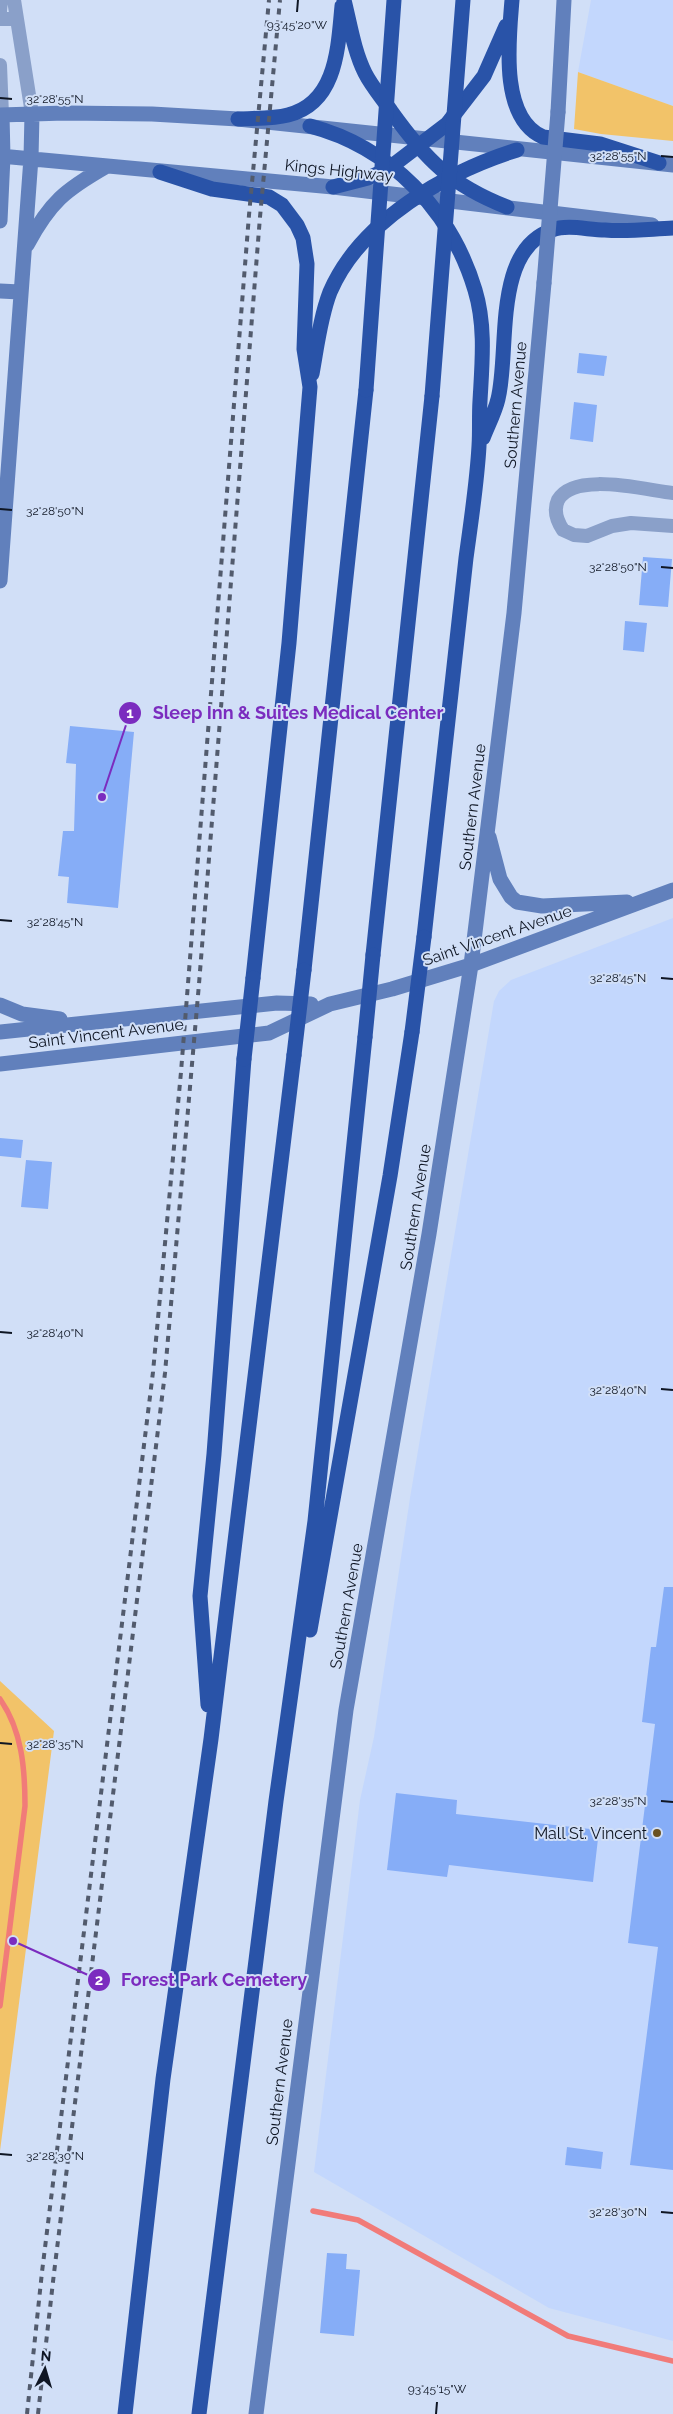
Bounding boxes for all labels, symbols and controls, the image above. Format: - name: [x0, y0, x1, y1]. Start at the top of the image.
- text: 93°45'20"W: [267, 18, 328, 32]
- text: 32°28'55"N: [26, 92, 84, 106]
- text: 32°28'55"N: [589, 149, 647, 163]
- street label: Kings Highway: [284, 155, 394, 186]
- street label: Southern Avenue: [500, 341, 531, 469]
- text: 32°28'50"N: [26, 504, 84, 518]
- text: 32°28'50"N: [589, 560, 647, 574]
- callout: Sleep Inn & Suites Medical Center: [117, 696, 454, 729]
- text: Sleep Inn & Suites Medical Center: [153, 702, 443, 723]
- text: 1: [126, 704, 134, 722]
- street label: Southern Avenue: [455, 743, 490, 871]
- street label: Saint Vincent Avenue: [420, 901, 574, 970]
- text: 32°28'45"N: [27, 915, 83, 929]
- text: 32°28'45"N: [590, 971, 646, 985]
- street label: Saint Vincent Avenue: [27, 1015, 185, 1052]
- street label: Southern Avenue: [396, 1143, 435, 1272]
- text: 32°28'40"N: [26, 1326, 84, 1340]
- text: 32°28'40"N: [589, 1383, 647, 1397]
- street label: Southern Avenue: [326, 1542, 367, 1671]
- text: 32°28'35"N: [26, 1737, 84, 1751]
- text: 32°28'35"N: [589, 1794, 647, 1808]
- place label: Mall St. Vincent: [534, 1824, 648, 1843]
- marker: Mall St. Vincent: [651, 1827, 663, 1839]
- callout: Forest Park Cemetery: [86, 1963, 317, 1996]
- text: Forest Park Cemetery: [121, 1969, 307, 1990]
- text: 2: [95, 1971, 103, 1989]
- street label: Southern Avenue: [262, 2018, 297, 2146]
- text: 32°28'30"N: [26, 2149, 84, 2163]
- text: 32°28'30"N: [589, 2205, 647, 2219]
- north arrow: [20, 2344, 70, 2394]
- text: N: [40, 2348, 52, 2364]
- text: 93°45'15"W: [408, 2382, 467, 2396]

